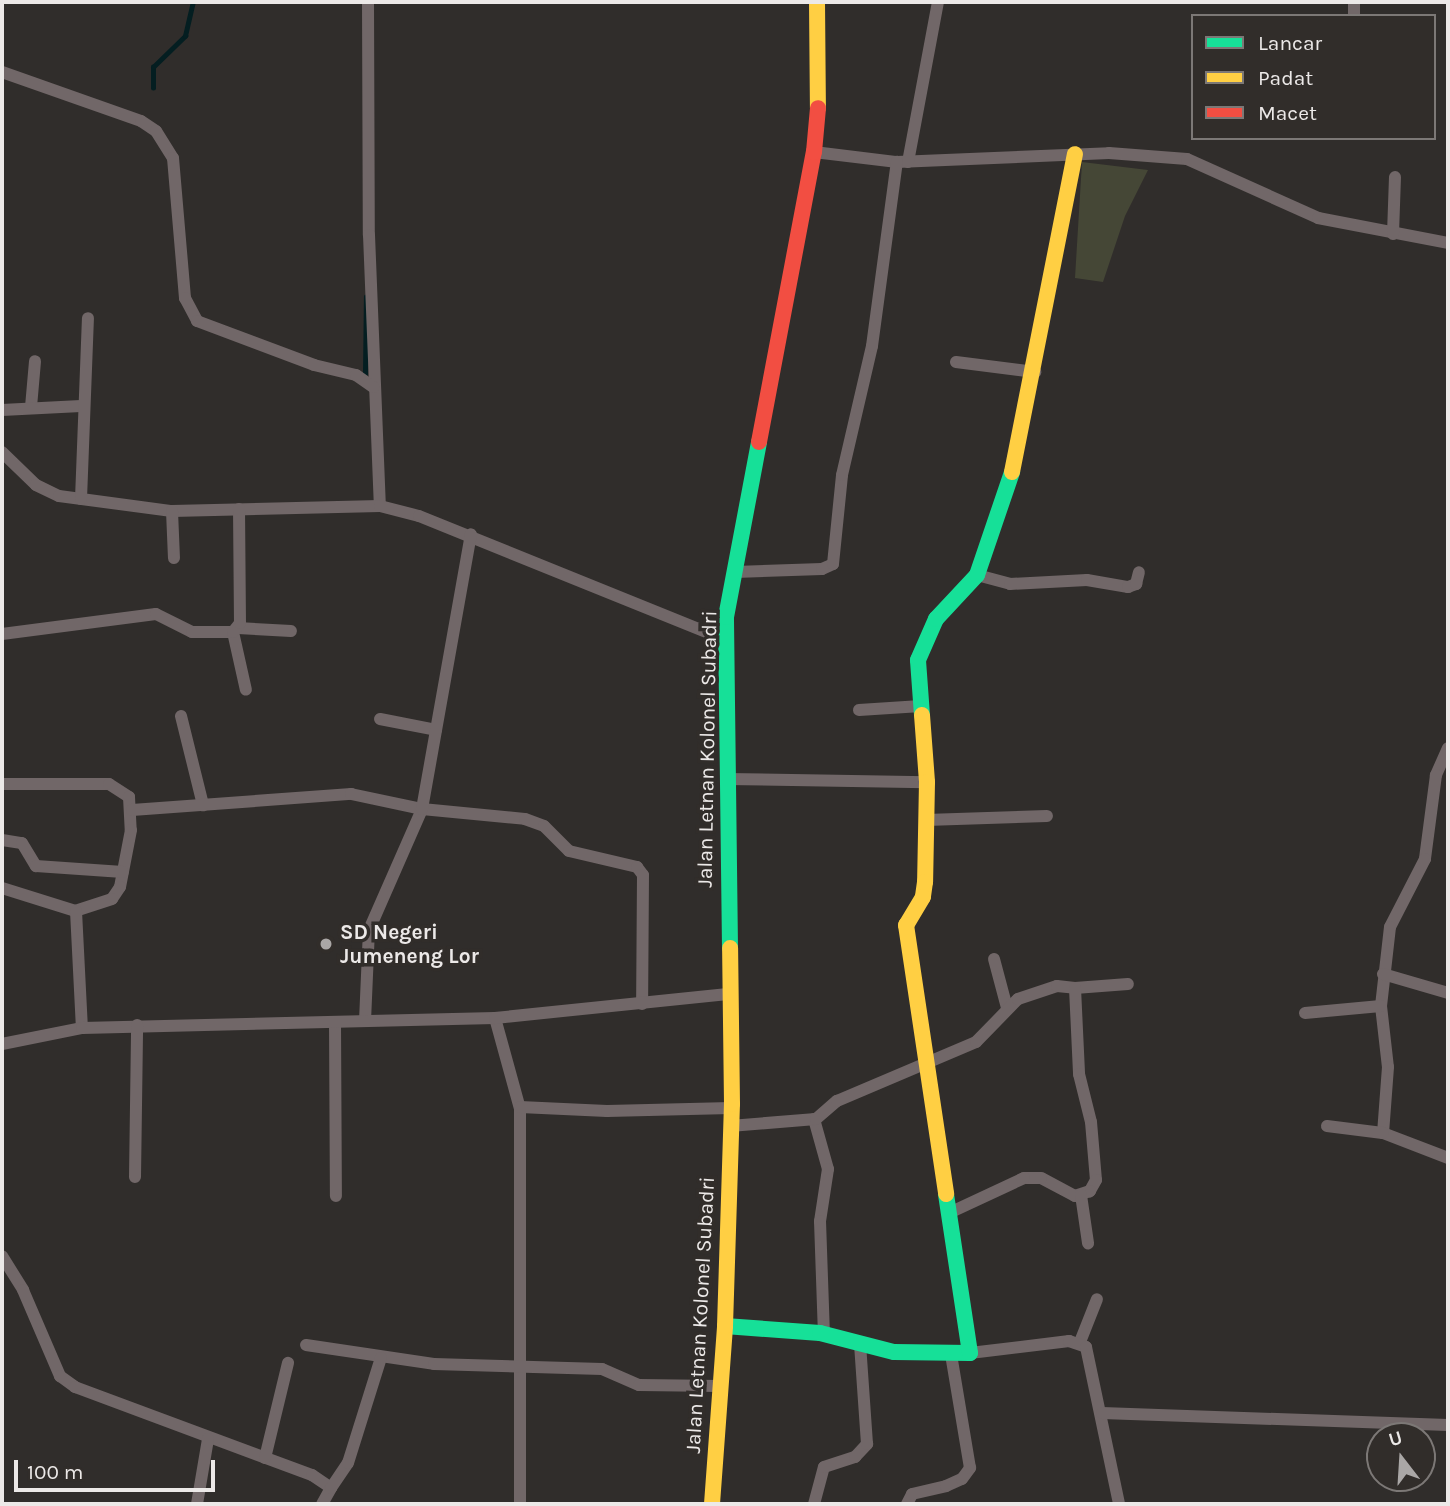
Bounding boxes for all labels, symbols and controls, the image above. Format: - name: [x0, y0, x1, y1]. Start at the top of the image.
- legend: [1191, 14, 1436, 140]
- text: Lancar: [1258, 31, 1322, 55]
- text: Padat: [1258, 66, 1313, 90]
- text: Macet: [1258, 101, 1317, 125]
- street label: Jalan Letnan Kolonel Subadri: [692, 610, 722, 888]
- place label: SD Negeri Jumeneng Lor: [340, 919, 479, 969]
- marker: SD Negeri Jumeneng Lor: [318, 936, 334, 952]
- street label: Jalan Letnan Kolonel Subadri: [680, 1176, 720, 1454]
- north arrow: [1366, 1422, 1436, 1492]
- text: U: [1386, 1426, 1405, 1451]
- scale bar: [18, 1446, 219, 1490]
- text: 100 m: [27, 1460, 84, 1484]

